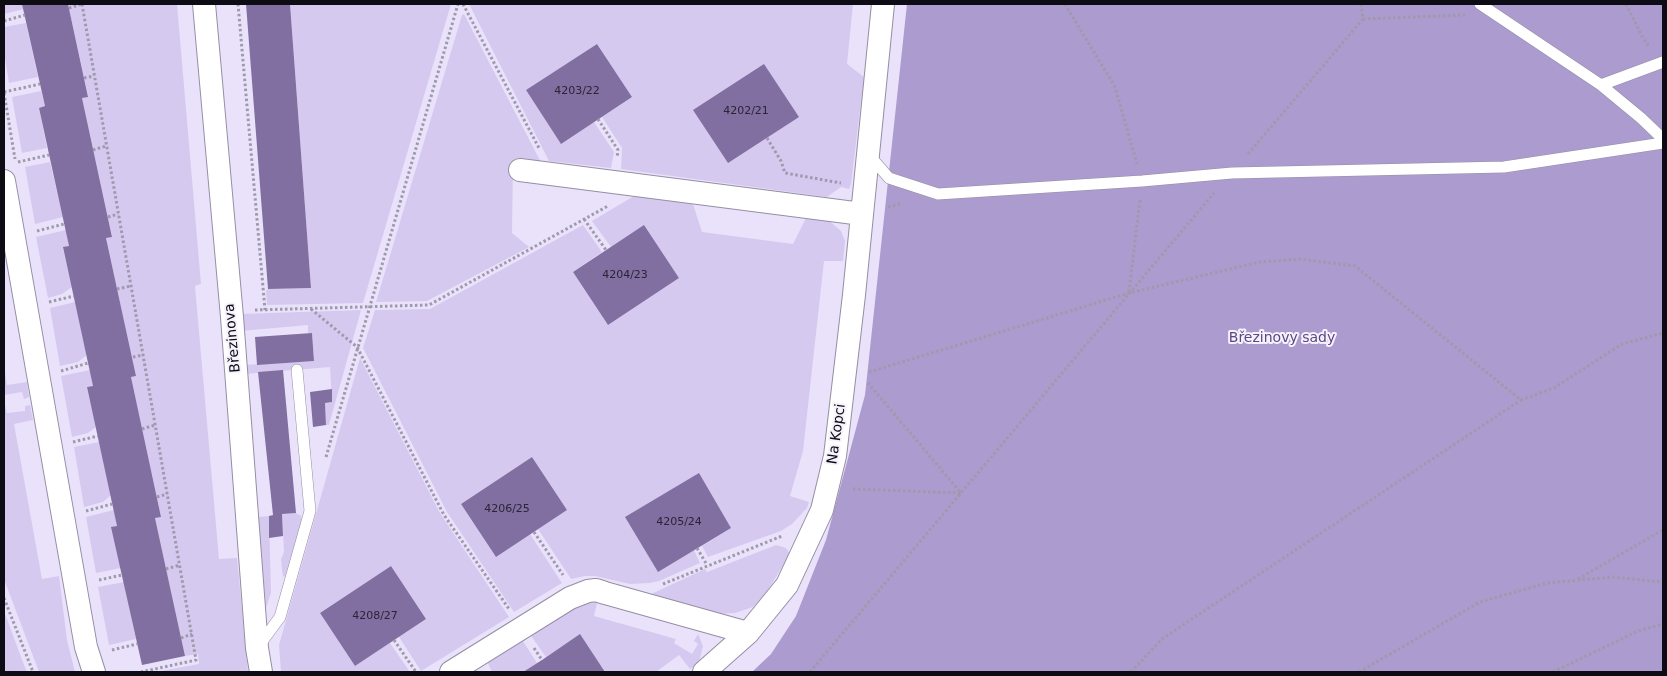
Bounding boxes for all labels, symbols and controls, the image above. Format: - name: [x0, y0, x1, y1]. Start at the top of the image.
- house number: 4203/22: [554, 84, 600, 98]
- house number: 4202/21: [723, 104, 769, 118]
- house number: 4204/23: [602, 268, 648, 282]
- street label: Březinova: [222, 303, 244, 373]
- park label: Březinovy sady: [1229, 330, 1335, 346]
- street label: Na Kopci: [824, 403, 850, 465]
- house number: 4206/25: [484, 502, 530, 516]
- house number: 4205/24: [656, 515, 702, 529]
- house number: 4208/27: [352, 609, 398, 623]

